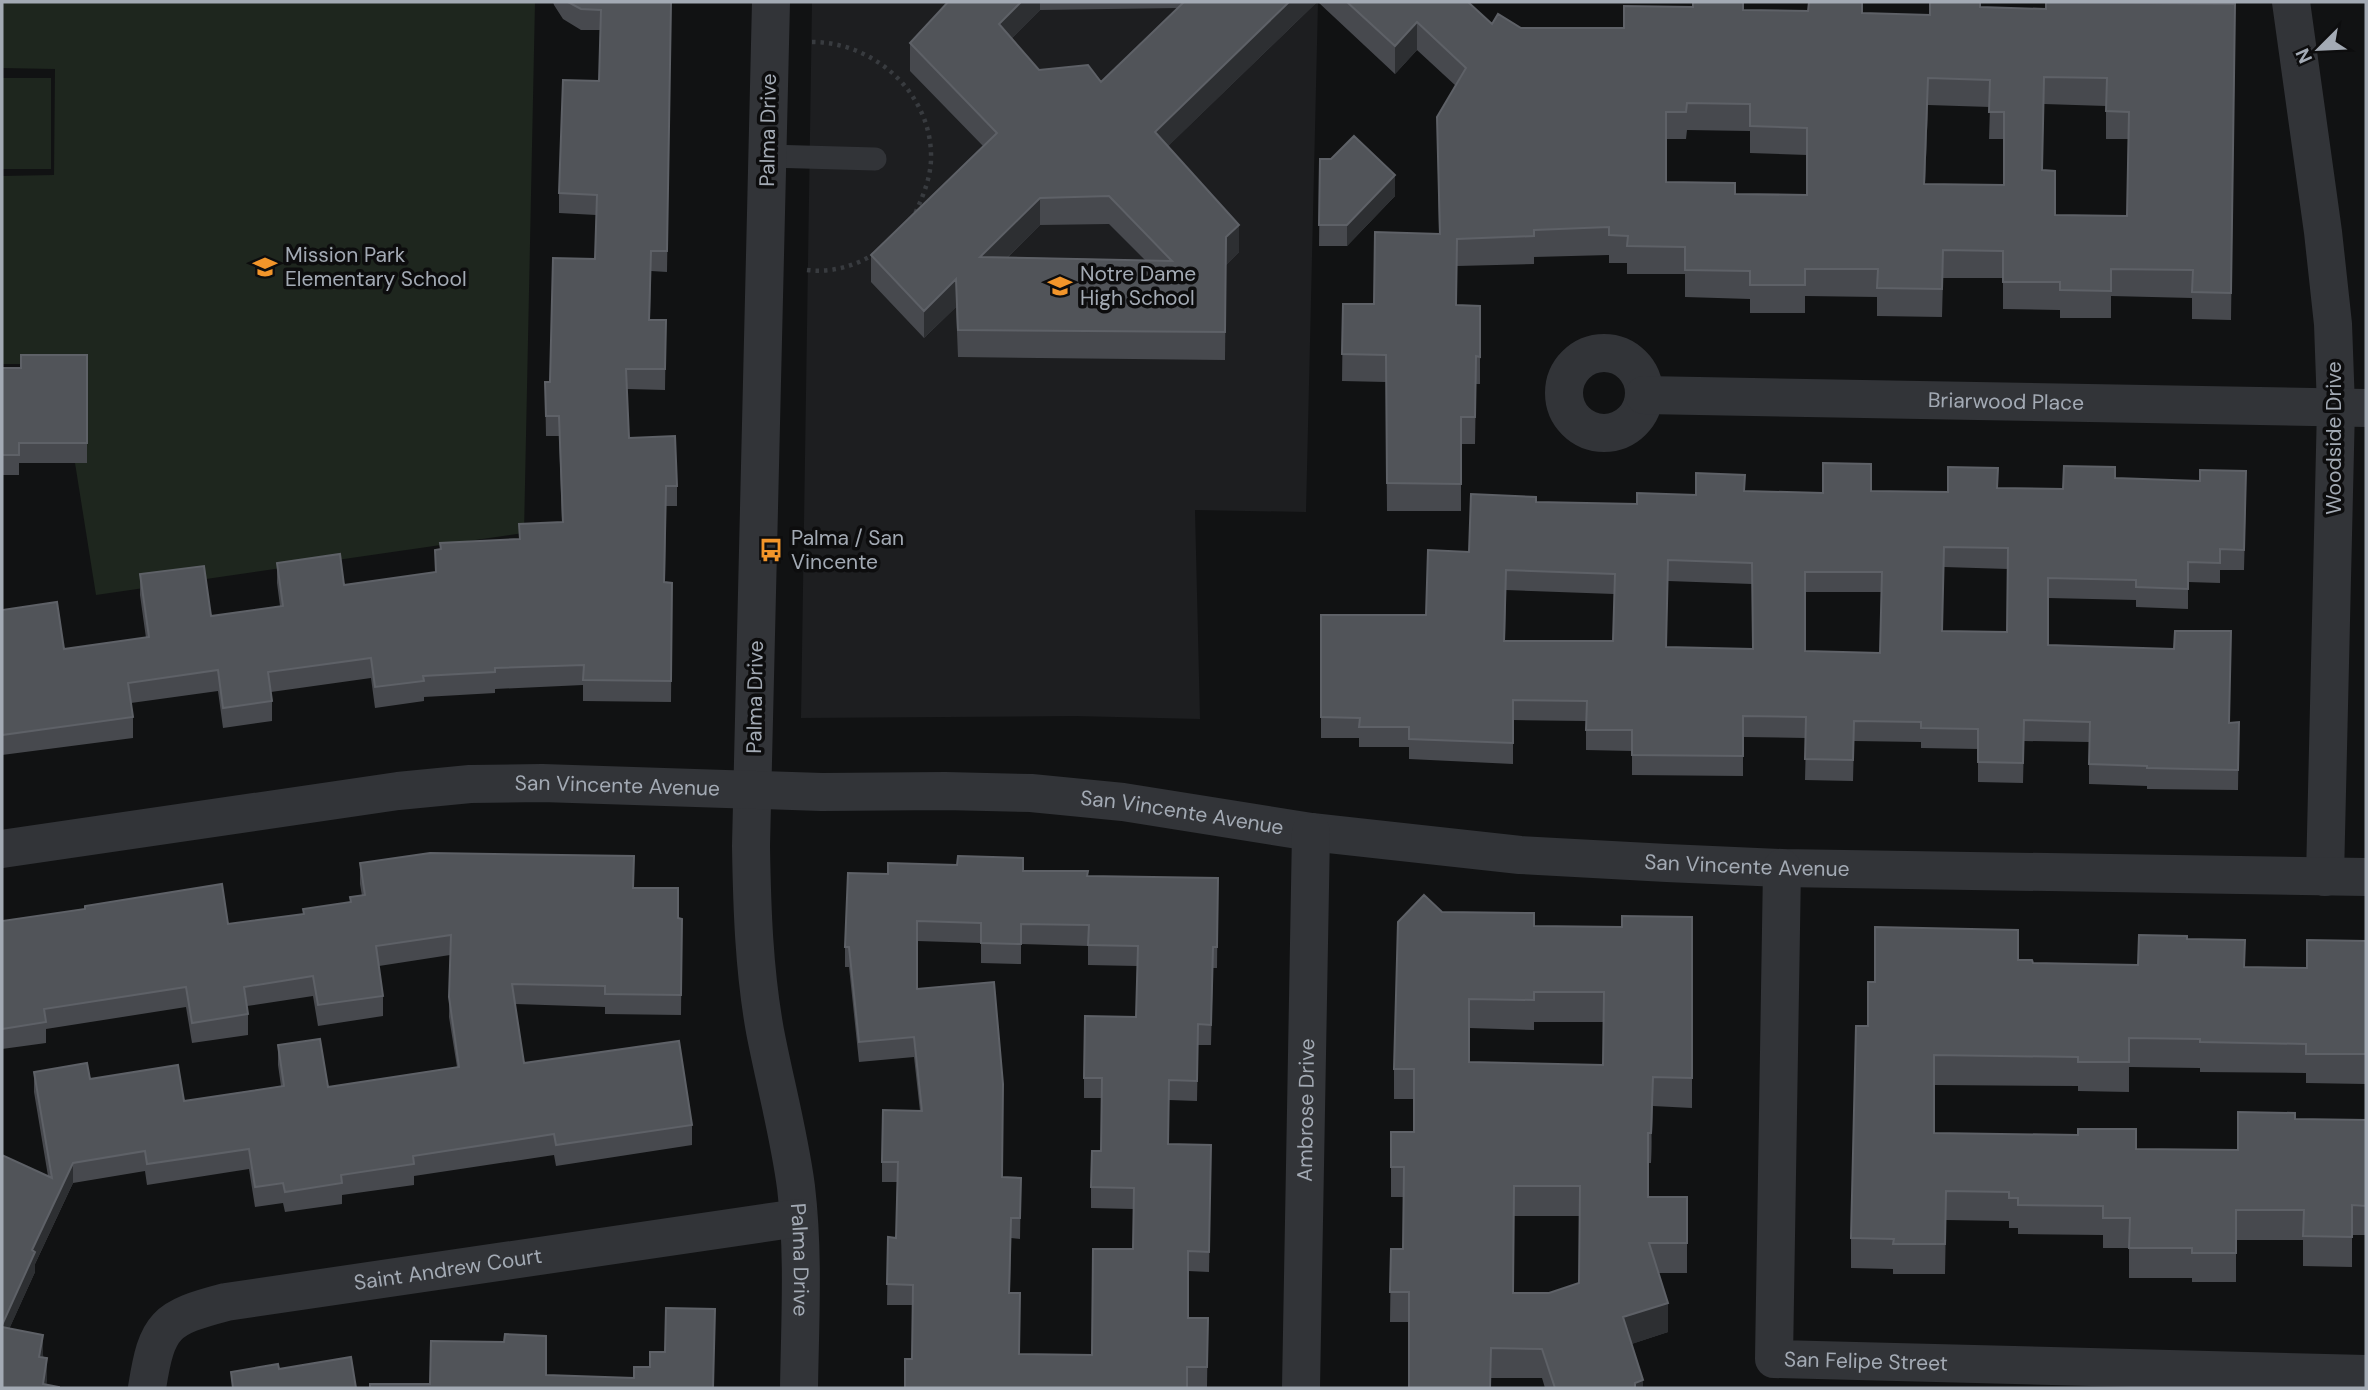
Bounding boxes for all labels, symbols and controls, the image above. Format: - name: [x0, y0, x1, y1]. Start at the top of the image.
- north arrow: [2284, 14, 2354, 84]
- text: N: [2290, 44, 2318, 67]
- street label: Palma Drive: [753, 73, 783, 187]
- place label: Mission Park Elementary School: [285, 241, 467, 293]
- school or university icon: Mission Park Elementary School: [251, 253, 279, 281]
- place label: Notre Dame High School: [1080, 260, 1196, 312]
- school or university icon: Notre Dame High School: [1046, 272, 1074, 300]
- street label: Woodside Drive: [2320, 361, 2348, 515]
- street label: Briarwood Place: [1928, 386, 2084, 417]
- place label: Palma / San Vincente: [791, 524, 904, 576]
- bus stop icon: Palma / San Vincente: [757, 536, 785, 564]
- street label: Palma Drive: [740, 640, 770, 754]
- street label: San Vincente Avenue: [515, 769, 721, 803]
- street label: San Vincente Avenue: [1079, 784, 1286, 841]
- street label: San Vincente Avenue: [1644, 848, 1850, 883]
- street label: Ambrose Drive: [1291, 1038, 1321, 1182]
- street label: Palma Drive: [784, 1202, 815, 1317]
- street label: Saint Andrew Court: [352, 1242, 544, 1297]
- street label: San Felipe Street: [1784, 1345, 1948, 1377]

